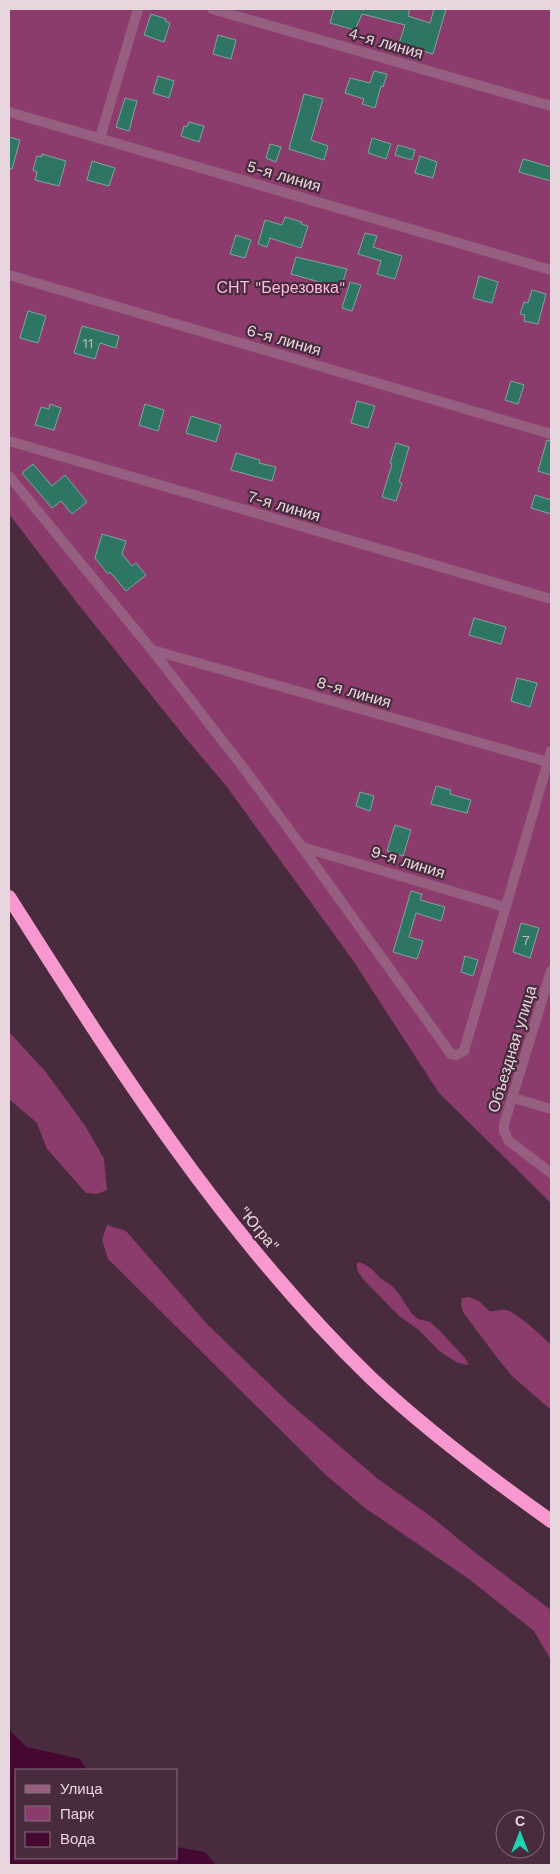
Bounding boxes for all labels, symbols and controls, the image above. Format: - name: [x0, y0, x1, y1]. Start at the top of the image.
- street label: 4-я линия: [346, 23, 426, 63]
- street label: 5-я линия: [245, 156, 323, 196]
- park label: СНТ "Березовка": [217, 278, 345, 297]
- street label: 6-я линия: [245, 320, 323, 360]
- house number: 11: [83, 335, 93, 351]
- street label: 7-я линия: [245, 487, 323, 525]
- street label: 8-я линия: [314, 672, 394, 712]
- street label: 9-я линия: [368, 842, 448, 882]
- house number: 7: [522, 932, 530, 948]
- street label: Объездная улица: [484, 983, 540, 1115]
- street label: "Югра": [235, 1203, 283, 1255]
- legend: [15, 1769, 178, 1859]
- text: Улица: [60, 1780, 103, 1798]
- text: Парк: [60, 1805, 94, 1823]
- north arrow: [495, 1809, 545, 1859]
- text: С: [515, 1813, 525, 1829]
- text: Вода: [60, 1830, 96, 1848]

